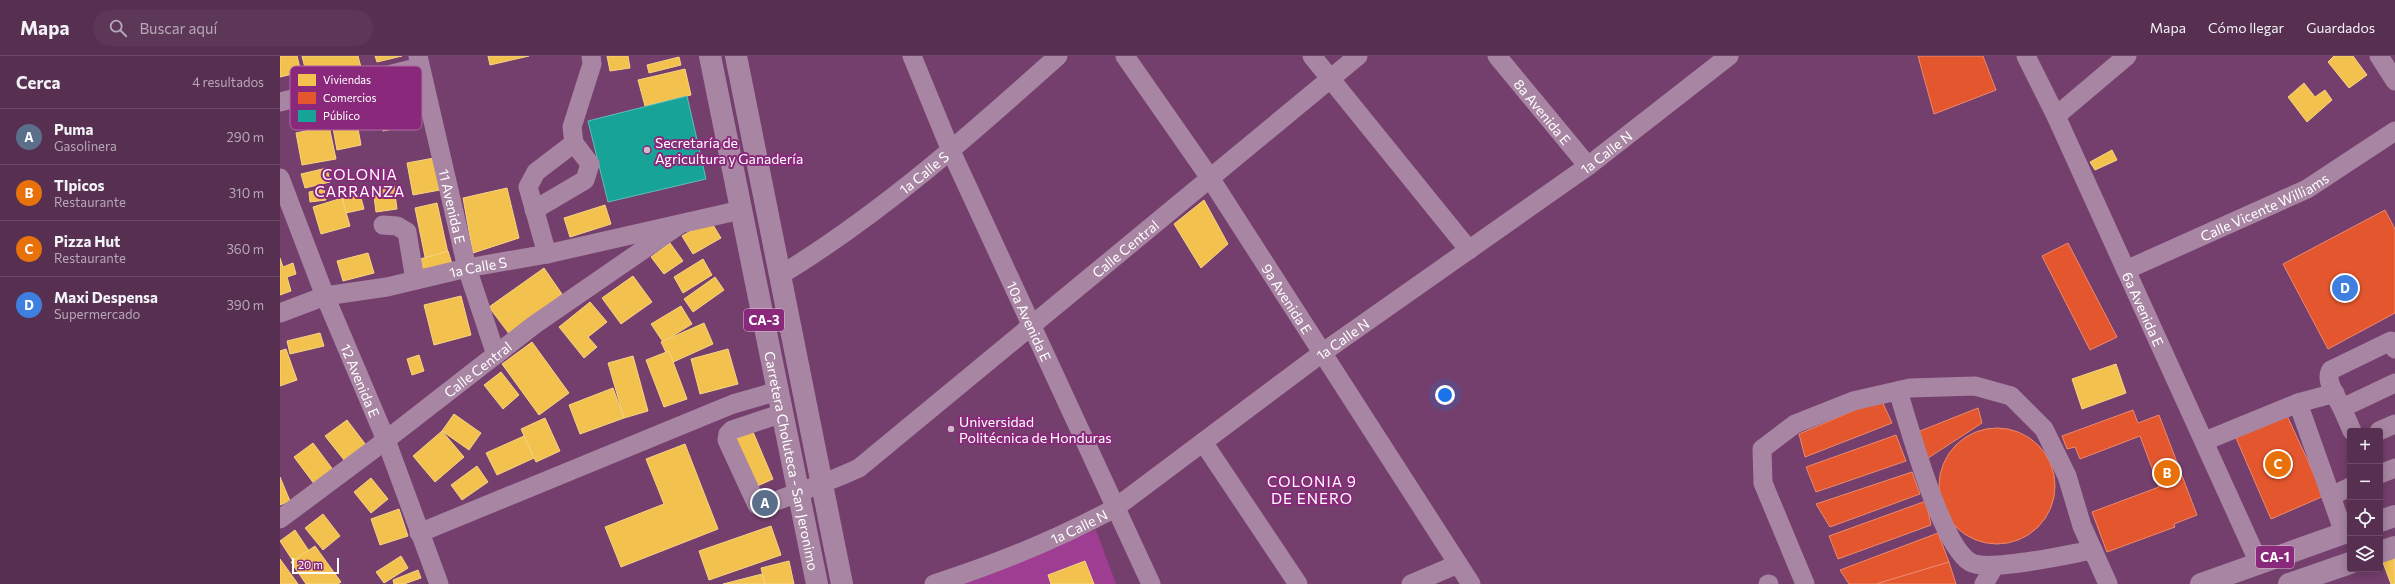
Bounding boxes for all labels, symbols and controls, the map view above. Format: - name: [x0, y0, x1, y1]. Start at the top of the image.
- search box: [93, 10, 373, 46]
- text: Mapa: [20, 16, 69, 39]
- icon: search: [107, 17, 129, 39]
- text: Buscar aquí: [139, 19, 217, 37]
- text: Mapa: [2150, 19, 2186, 36]
- text: Cómo llegar: [2208, 19, 2284, 36]
- text: Guardados: [2306, 19, 2375, 36]
- legend: [290, 66, 422, 130]
- text: Cerca: [16, 72, 61, 93]
- text: Viviendas: [323, 73, 371, 86]
- text: 4 resultados: [192, 74, 264, 90]
- street label: 8a Avenida E: [1511, 75, 1575, 148]
- text: Comercios: [323, 91, 376, 104]
- text: Público: [323, 109, 361, 122]
- text: Puma: [54, 120, 93, 138]
- street label: 1a Calle N: [1577, 127, 1635, 177]
- text: A: [24, 129, 34, 145]
- text: 290 m: [227, 129, 264, 145]
- place label: Secretaría de Agricultura y Ganadería: [655, 134, 803, 167]
- text: Gasolinera: [54, 138, 117, 154]
- marker: Secretaría de Agricultura y Ganadería: [642, 145, 652, 155]
- street label: 1a Calle S: [896, 147, 952, 197]
- district label: COLONIA CARRANZA: [315, 165, 405, 200]
- street label: 11 Avenida E: [436, 167, 470, 245]
- street label: Calle Vicente Williams: [2197, 169, 2331, 244]
- text: TIpicos: [54, 176, 105, 194]
- text: B: [25, 185, 33, 201]
- text: 310 m: [229, 185, 264, 201]
- text: Restaurante: [54, 194, 126, 210]
- street label: Calle Central: [1088, 216, 1162, 281]
- text: Pizza Hut: [54, 232, 120, 250]
- text: C: [25, 241, 33, 257]
- text: 360 m: [226, 241, 264, 257]
- text: Restaurante: [54, 250, 126, 266]
- street label: 1a Calle S: [447, 253, 508, 280]
- street label: 9a Avenida E: [1259, 260, 1316, 337]
- street label: 6a Avenida E: [2119, 269, 2168, 349]
- pin: D: [2332, 273, 2358, 303]
- street label: 10a Avenida E: [1004, 278, 1055, 364]
- text: Maxi Despensa: [54, 288, 158, 306]
- text: D: [24, 297, 34, 313]
- text: 390 m: [226, 297, 264, 313]
- text: Supermercado: [54, 306, 140, 322]
- road number: CA-3: [744, 309, 784, 331]
- street label: 1a Calle N: [1312, 314, 1372, 363]
- street label: Calle Central: [440, 337, 515, 401]
- street label: 12 Avenida E: [338, 341, 384, 420]
- street label: Carretera Choluteca - San Jeronimo: [762, 350, 823, 572]
- your location: [1435, 385, 1455, 405]
- place label: Universidad Politécnica de Honduras: [959, 413, 1112, 446]
- marker: Universidad Politécnica de Honduras: [946, 424, 956, 434]
- map controls: [2347, 428, 2383, 572]
- button: +: [2347, 428, 2383, 464]
- pin: C: [2265, 449, 2291, 479]
- pin: B: [2154, 458, 2180, 488]
- button: −: [2347, 464, 2383, 500]
- district label: COLONIA 9 DE ENERO: [1267, 472, 1357, 507]
- pin: A: [752, 488, 778, 518]
- button: locate: [2347, 500, 2383, 536]
- street label: 1a Calle N: [1048, 505, 1110, 547]
- button: layers: [2347, 536, 2383, 572]
- road number: CA-1: [2256, 546, 2294, 568]
- scale bar: [292, 556, 339, 575]
- text: 20 m: [298, 558, 323, 571]

